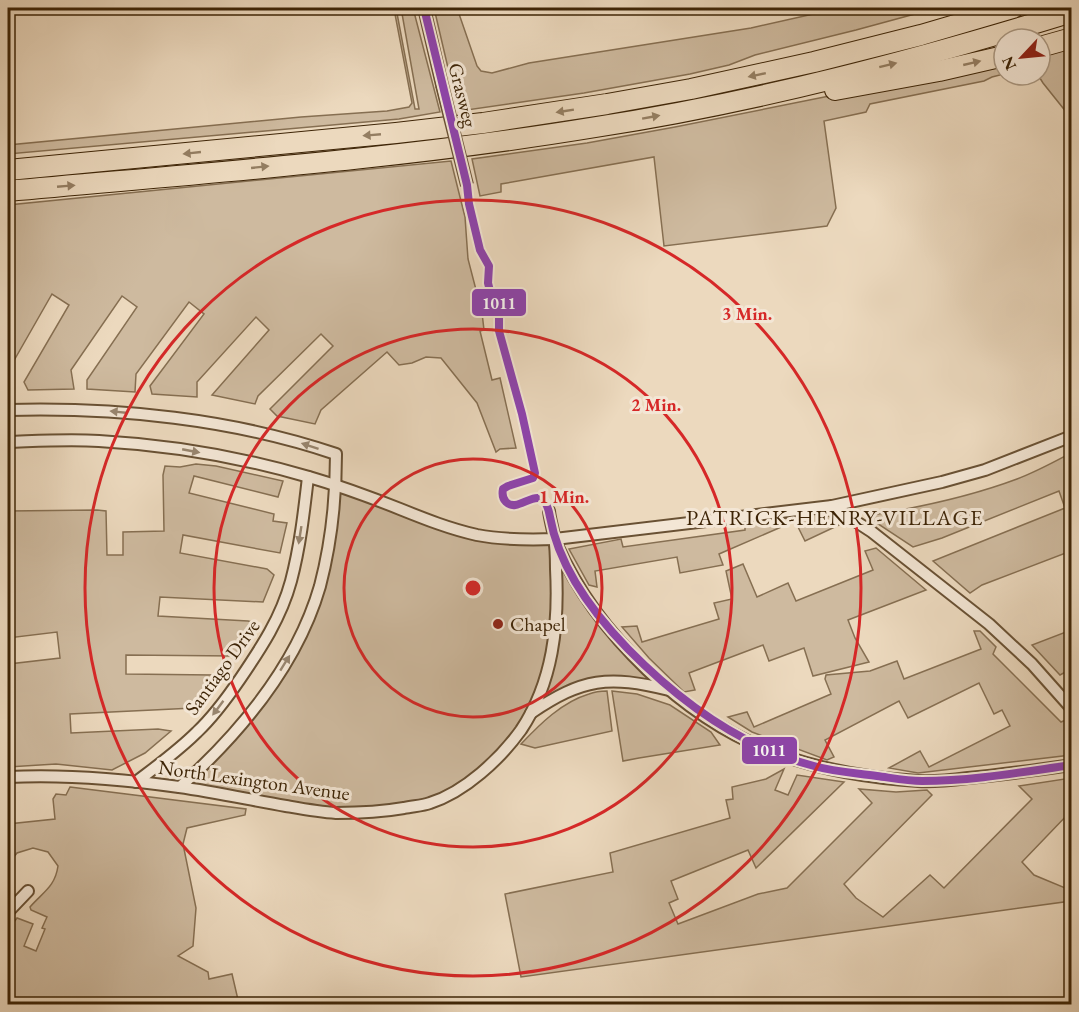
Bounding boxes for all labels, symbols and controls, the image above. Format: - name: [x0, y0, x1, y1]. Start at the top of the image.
- north arrow: [992, 27, 1052, 87]
- text: N: [997, 53, 1021, 74]
- one-way arrow: [963, 58, 982, 68]
- one-way arrow: [879, 59, 897, 69]
- street label: Grasweg: [442, 60, 484, 130]
- one-way arrow: [747, 70, 766, 80]
- one-way arrow: [555, 107, 574, 116]
- one-way arrow: [642, 112, 661, 121]
- one-way arrow: [362, 130, 381, 140]
- one-way arrow: [182, 148, 201, 158]
- one-way arrow: [250, 162, 269, 172]
- one-way arrow: [56, 181, 75, 191]
- line badge: 1011: [471, 288, 527, 317]
- text: 1011: [482, 293, 516, 314]
- text: 3 Min.: [722, 302, 772, 325]
- text: 2 Min.: [631, 393, 681, 416]
- one-way arrow: [109, 407, 128, 417]
- one-way arrow: [301, 440, 319, 450]
- one-way arrow: [182, 447, 201, 456]
- text: 1 Min.: [539, 485, 589, 508]
- district label: PATRICK-HENRY-VILLAGE: [686, 503, 984, 532]
- one-way arrow: [295, 525, 304, 544]
- centre of rings: [463, 578, 483, 598]
- place label: Chapel: [510, 611, 566, 637]
- street label: Santiago Drive: [178, 614, 266, 720]
- marker: Chapel: [491, 617, 505, 631]
- one-way arrow: [280, 655, 291, 671]
- one-way arrow: [213, 701, 225, 716]
- line badge: 1011: [741, 736, 798, 765]
- text: 1011: [752, 740, 786, 761]
- street label: North Lexington Avenue: [157, 754, 352, 806]

